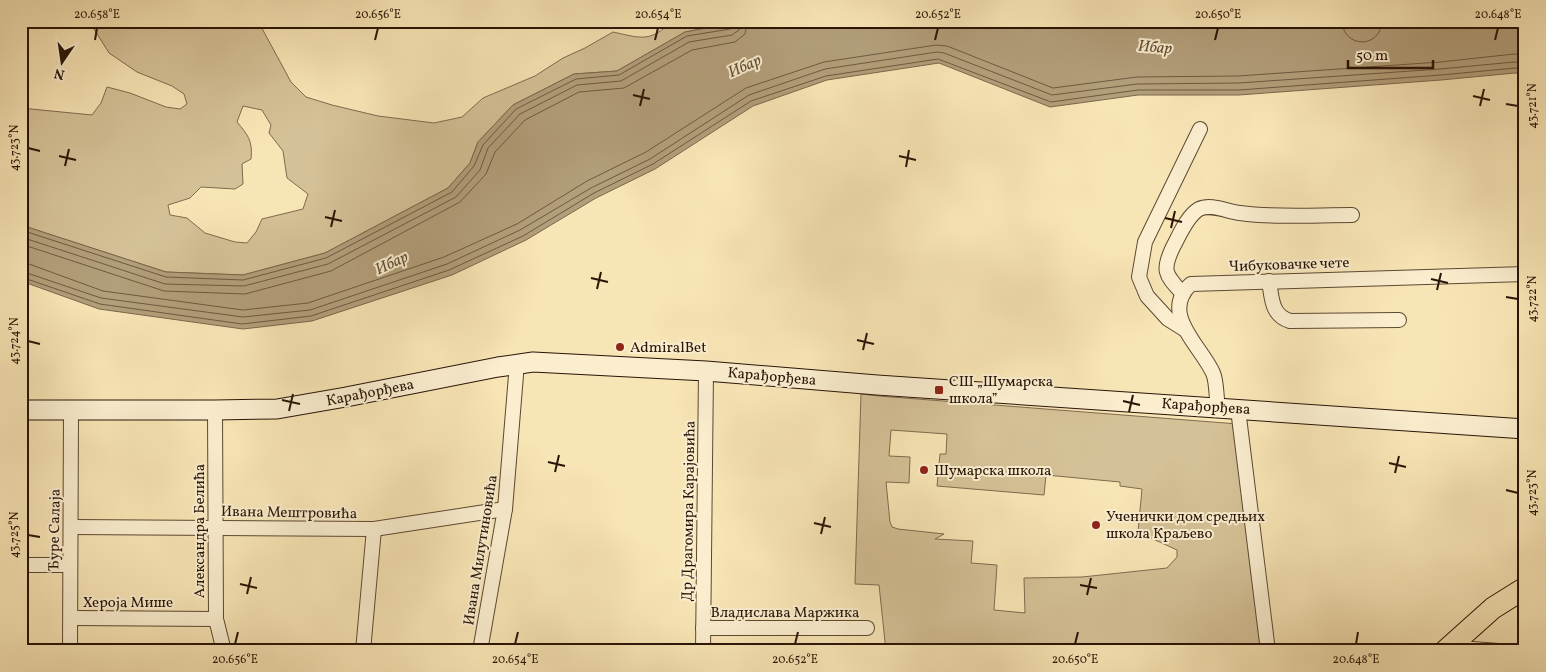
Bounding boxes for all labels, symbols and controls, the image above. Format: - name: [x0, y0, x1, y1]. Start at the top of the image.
- text: 20.658°E: [74, 7, 120, 23]
- text: 20.656°E: [355, 7, 401, 23]
- text: 20.654°E: [635, 7, 681, 23]
- text: 20.652°E: [915, 7, 961, 23]
- text: 20.650°E: [1195, 7, 1241, 23]
- text: 20.648°E: [1475, 7, 1521, 23]
- water label: Ибар: [1137, 36, 1173, 60]
- north arrow: [38, 38, 88, 88]
- scale bar: [1348, 38, 1434, 70]
- text: 50 m: [1356, 46, 1388, 67]
- water label: Ибар: [725, 50, 765, 84]
- text: N: [52, 63, 67, 84]
- text: 43.721°N: [1525, 83, 1541, 129]
- text: 43.723°N: [7, 125, 23, 171]
- water label: Ибар: [372, 246, 412, 281]
- street label: Чибуковачке чете: [1228, 253, 1350, 278]
- text: 43.722°N: [1525, 275, 1541, 323]
- text: 43.724°N: [7, 317, 23, 365]
- place label: AdmiralBet: [630, 338, 706, 359]
- marker: AdmiralBet: [614, 341, 626, 353]
- street label: Карађорђева: [727, 363, 817, 392]
- place label: СШ „Шумарска школа”: [949, 372, 1053, 410]
- street label: Карађорђева: [325, 375, 416, 412]
- marker: СШ „Шумарска школа”: [933, 384, 945, 396]
- street label: Карађорђева: [1161, 394, 1251, 421]
- street label: Др Драгомира Карајовића: [677, 421, 702, 602]
- place label: Шумарска школа: [934, 461, 1051, 482]
- street label: Александра Белића: [190, 464, 211, 598]
- marker: Шумарска школа: [918, 464, 930, 476]
- text: 43.723°N: [1525, 470, 1541, 516]
- street label: Ивана Милутиновића: [459, 473, 504, 627]
- street label: Ђуре Салаја: [44, 489, 67, 571]
- street label: Ивана Мештровића: [221, 502, 357, 525]
- place label: Ученички дом средњих школа Краљево: [1106, 507, 1265, 545]
- text: 43.725°N: [7, 512, 23, 558]
- marker: Ученички дом средњих школа Краљево: [1090, 519, 1102, 531]
- street label: Хероја Мише: [83, 593, 173, 614]
- street label: Владислава Маржика: [711, 603, 859, 624]
- text: 20.656°E: [212, 652, 258, 668]
- text: 20.654°E: [492, 652, 538, 668]
- text: 20.652°E: [772, 652, 818, 668]
- text: 20.650°E: [1052, 652, 1098, 668]
- text: 20.648°E: [1333, 652, 1379, 668]

